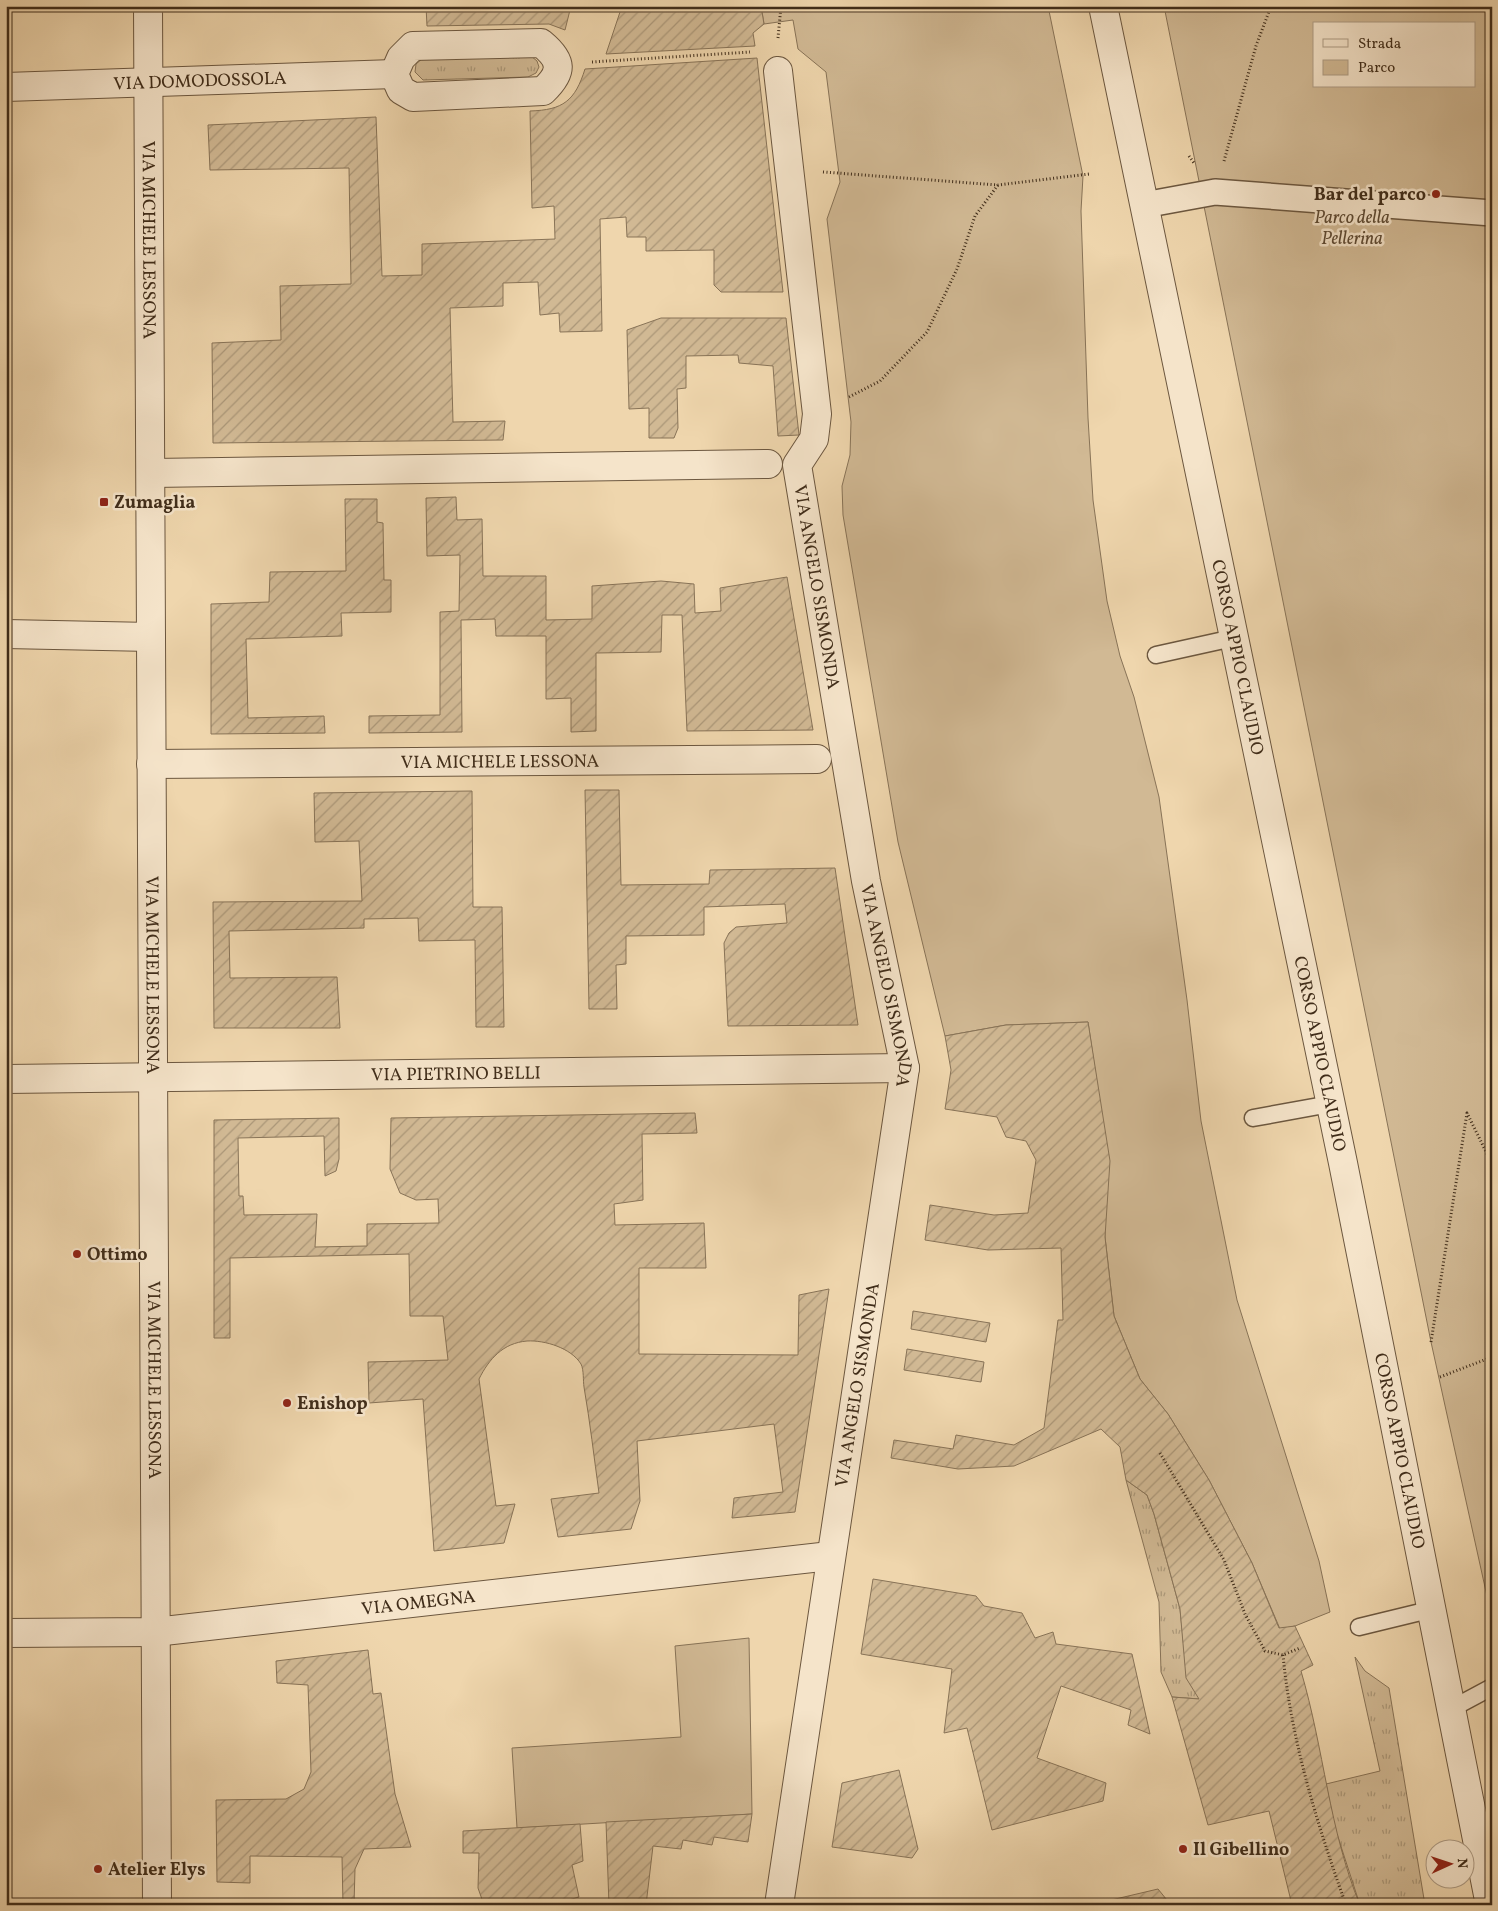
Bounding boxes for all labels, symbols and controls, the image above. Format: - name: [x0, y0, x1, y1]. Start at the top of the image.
- legend: [1313, 22, 1476, 88]
- text: Strada: [1358, 34, 1401, 55]
- text: Parco: [1358, 58, 1395, 79]
- street label: VIA DOMODOSSOLA: [113, 67, 287, 97]
- street label: VIA MICHELE LESSONA: [135, 141, 161, 340]
- place label: Bar del parco: [1314, 183, 1426, 208]
- marker: Bar del parco: [1430, 188, 1442, 200]
- park label: Parco della Pellerina: [1314, 206, 1390, 252]
- street label: VIA ANGELO SISMONDA: [786, 483, 845, 692]
- place label: Zumaglia: [114, 491, 195, 516]
- marker: Zumaglia: [98, 496, 110, 508]
- street label: CORSO APPIO CLAUDIO: [1204, 557, 1269, 757]
- street label: VIA MICHELE LESSONA: [401, 750, 600, 776]
- street label: VIA MICHELE LESSONA: [138, 876, 164, 1075]
- street label: VIA ANGELO SISMONDA: [853, 882, 917, 1089]
- street label: CORSO APPIO CLAUDIO: [1286, 954, 1351, 1154]
- street label: VIA PIETRINO BELLI: [371, 1061, 541, 1089]
- place label: Ottimo: [87, 1243, 148, 1268]
- marker: Ottimo: [71, 1248, 83, 1260]
- street label: VIA MICHELE LESSONA: [140, 1281, 166, 1480]
- street label: VIA ANGELO SISMONDA: [830, 1281, 887, 1489]
- street label: CORSO APPIO CLAUDIO: [1367, 1351, 1430, 1551]
- place label: Enishop: [297, 1392, 368, 1417]
- marker: Enishop: [281, 1397, 293, 1409]
- street label: VIA OMEGNA: [360, 1585, 477, 1623]
- place label: Il Gibellino: [1193, 1838, 1289, 1863]
- north arrow: [1426, 1838, 1476, 1888]
- marker: Il Gibellino: [1177, 1843, 1189, 1855]
- place label: Atelier Elys: [108, 1858, 206, 1883]
- text: N: [1452, 1858, 1471, 1869]
- marker: Atelier Elys: [92, 1863, 104, 1875]

